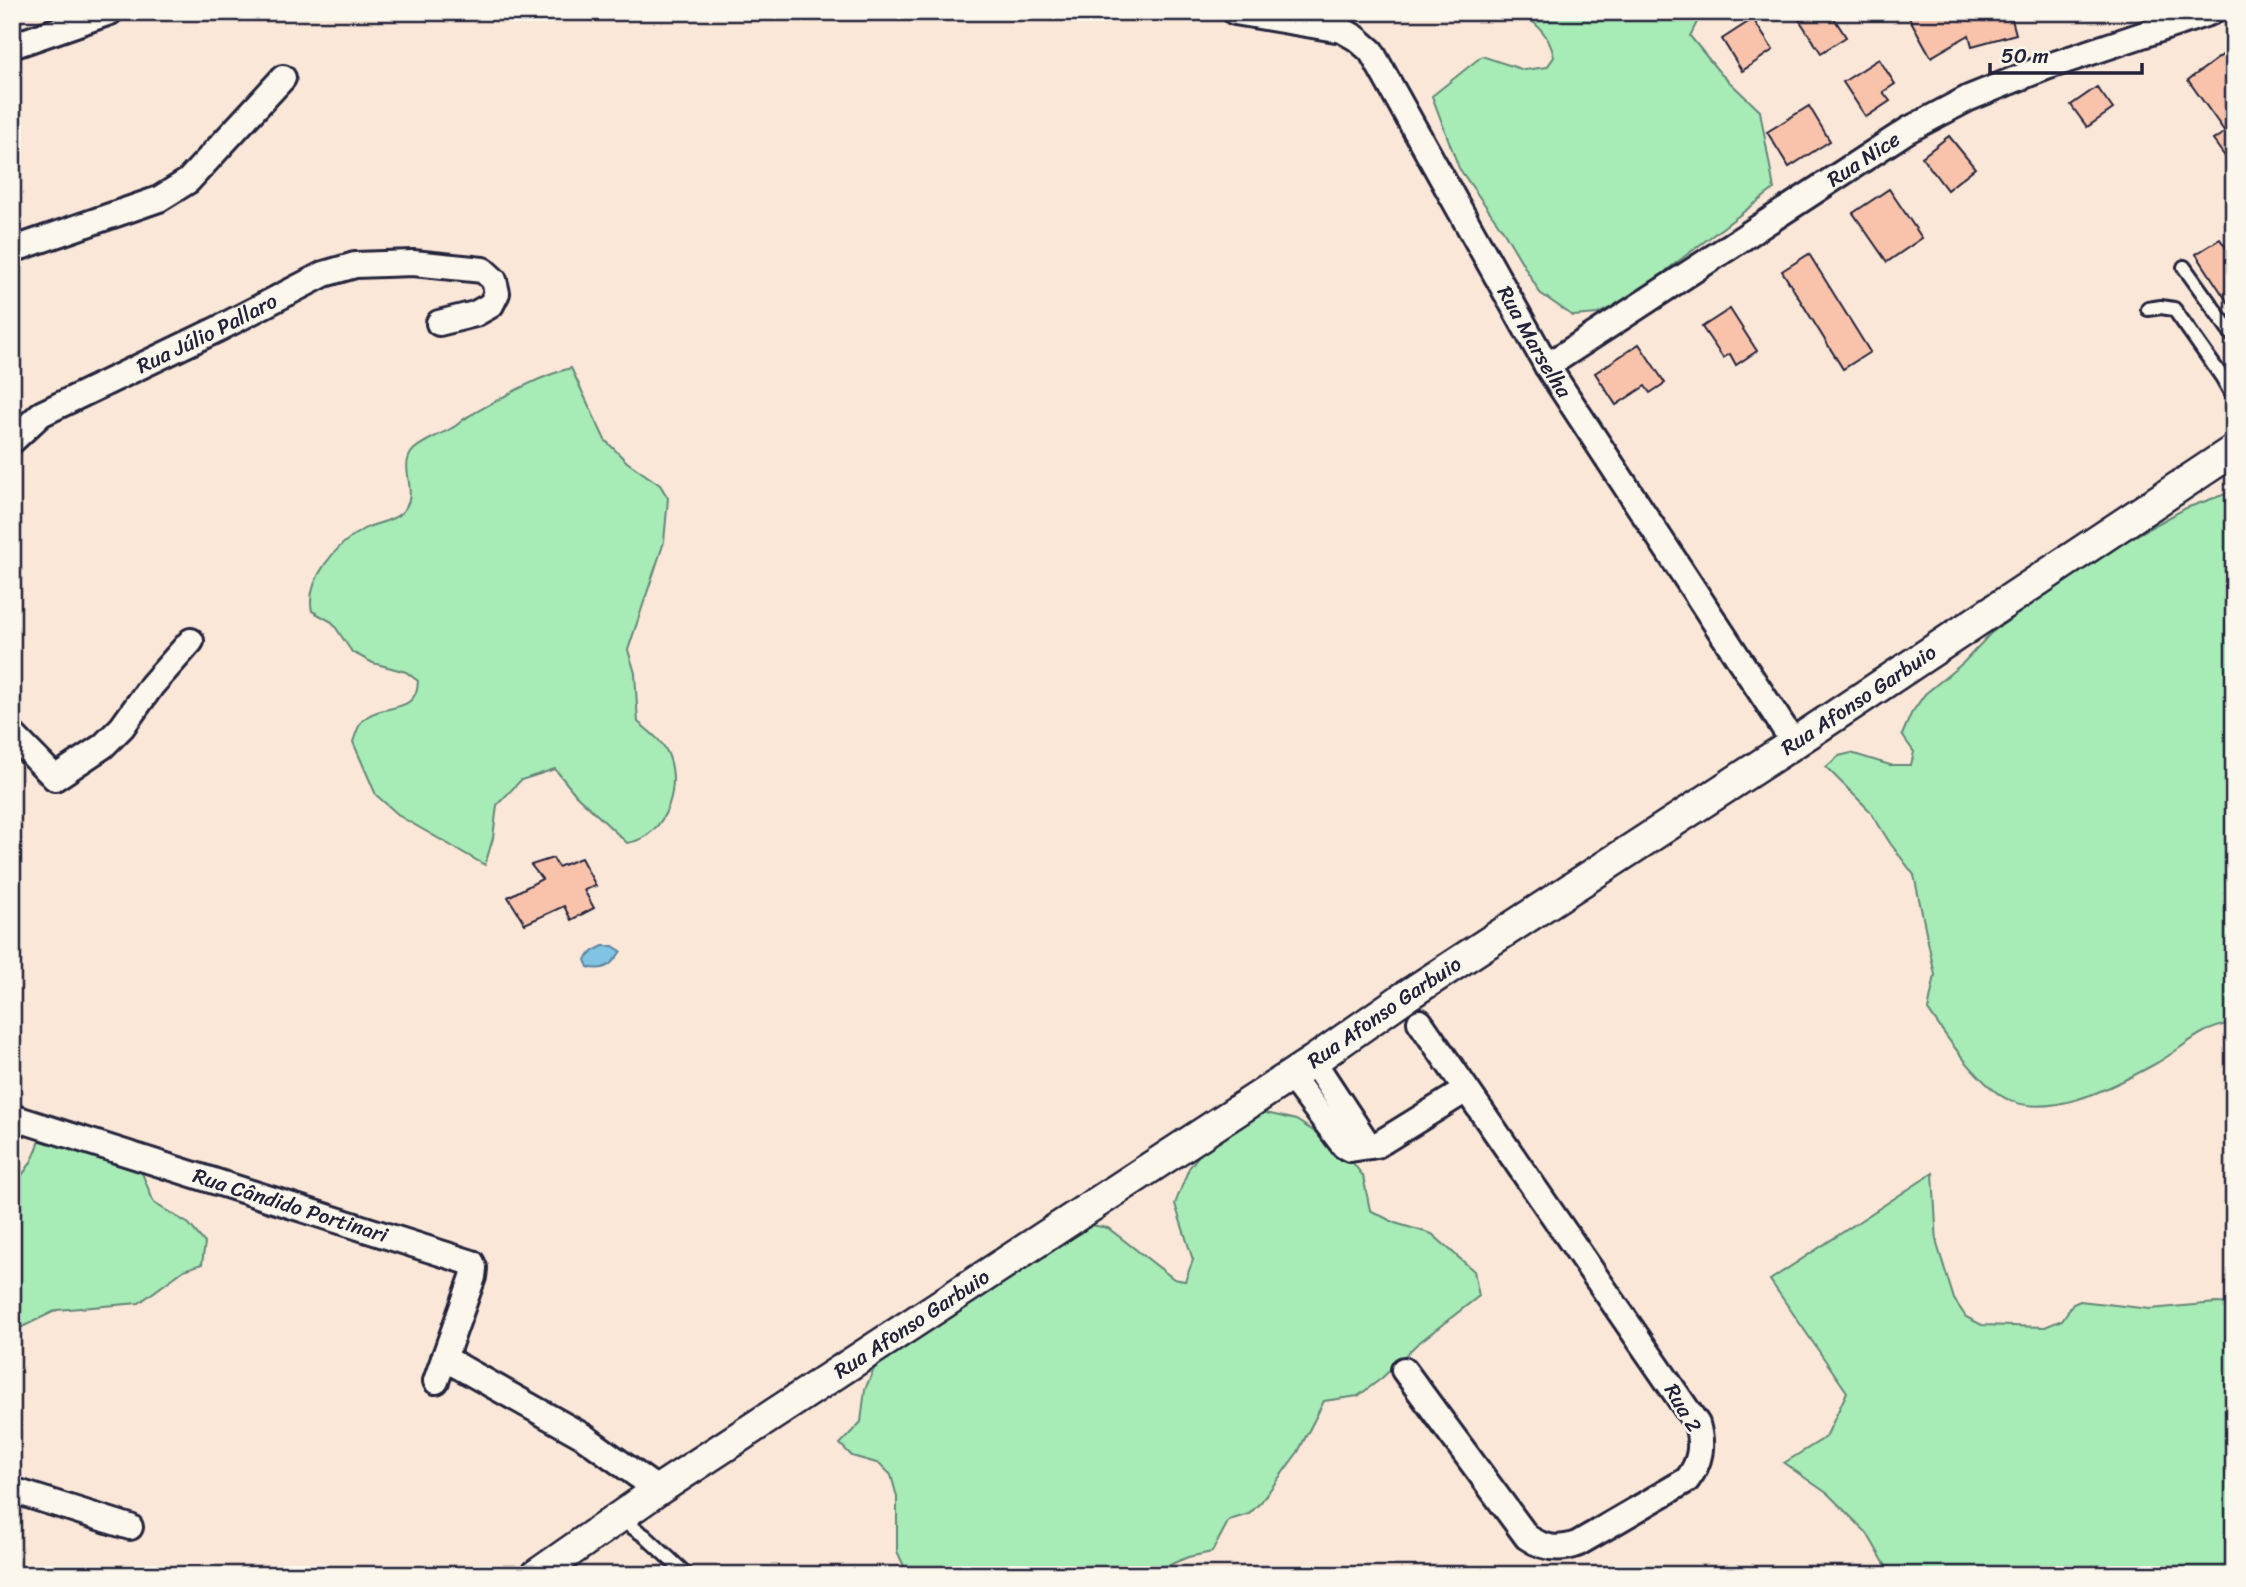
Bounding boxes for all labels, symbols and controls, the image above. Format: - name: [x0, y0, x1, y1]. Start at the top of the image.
- scale bar: [1990, 32, 2143, 76]
- text: 50 m: [2001, 37, 2049, 75]
- street label: Rua Nice: [1819, 121, 1908, 197]
- street label: Rua Marselha: [1487, 278, 1582, 406]
- street label: Rua Júlio Pallaro: [130, 282, 285, 385]
- street label: Rua Afonso Garbuio: [1773, 634, 1945, 766]
- street label: Rua Afonso Garbuio: [1299, 945, 1470, 1079]
- street label: Rua Cândido Portinari: [188, 1157, 394, 1254]
- street label: Rua Afonso Garbuio: [826, 1258, 998, 1389]
- street label: Rua 2: [1654, 1376, 1712, 1440]

